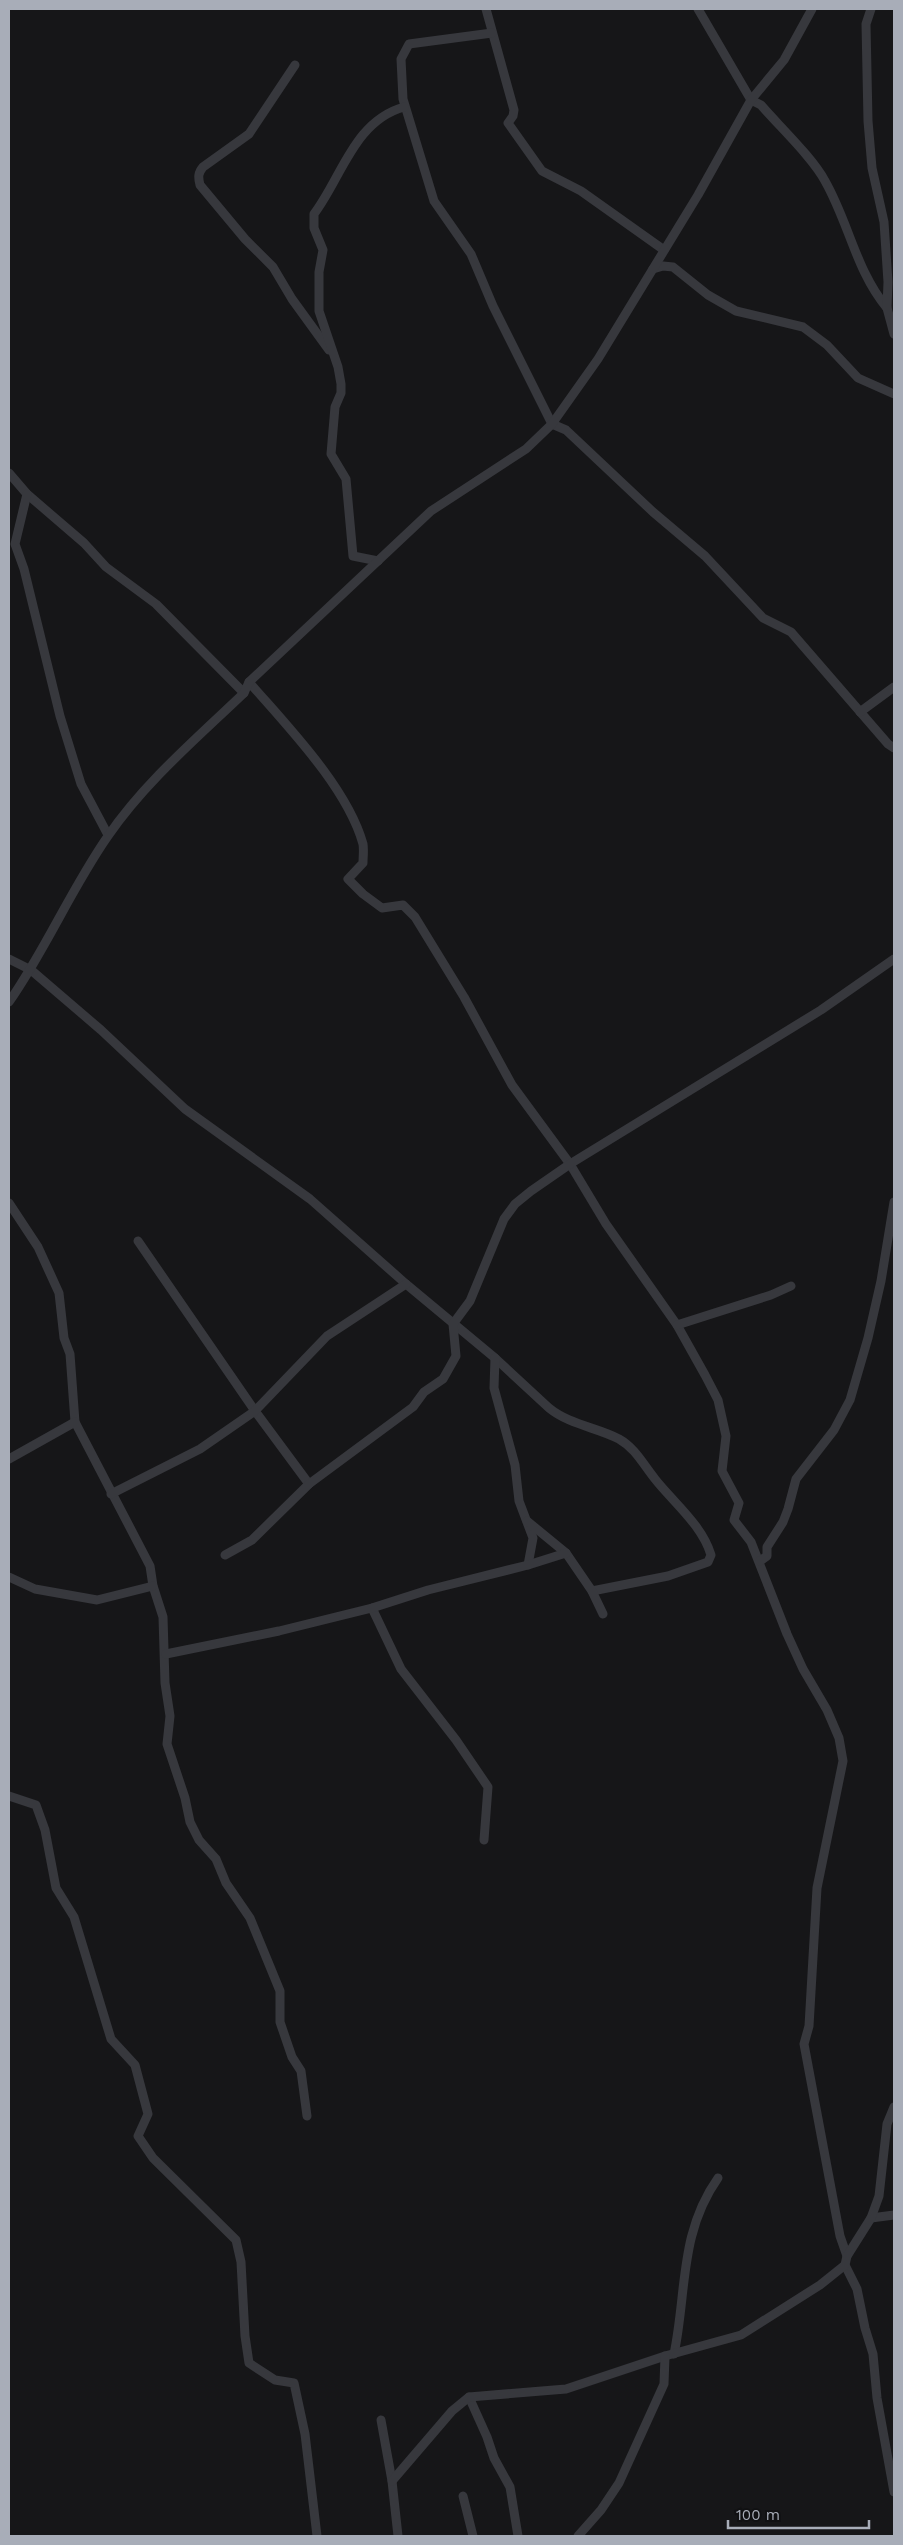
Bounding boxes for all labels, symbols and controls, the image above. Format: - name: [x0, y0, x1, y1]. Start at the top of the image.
- scale bar: [728, 2498, 869, 2530]
- text: 100 m: [736, 2506, 780, 2524]

